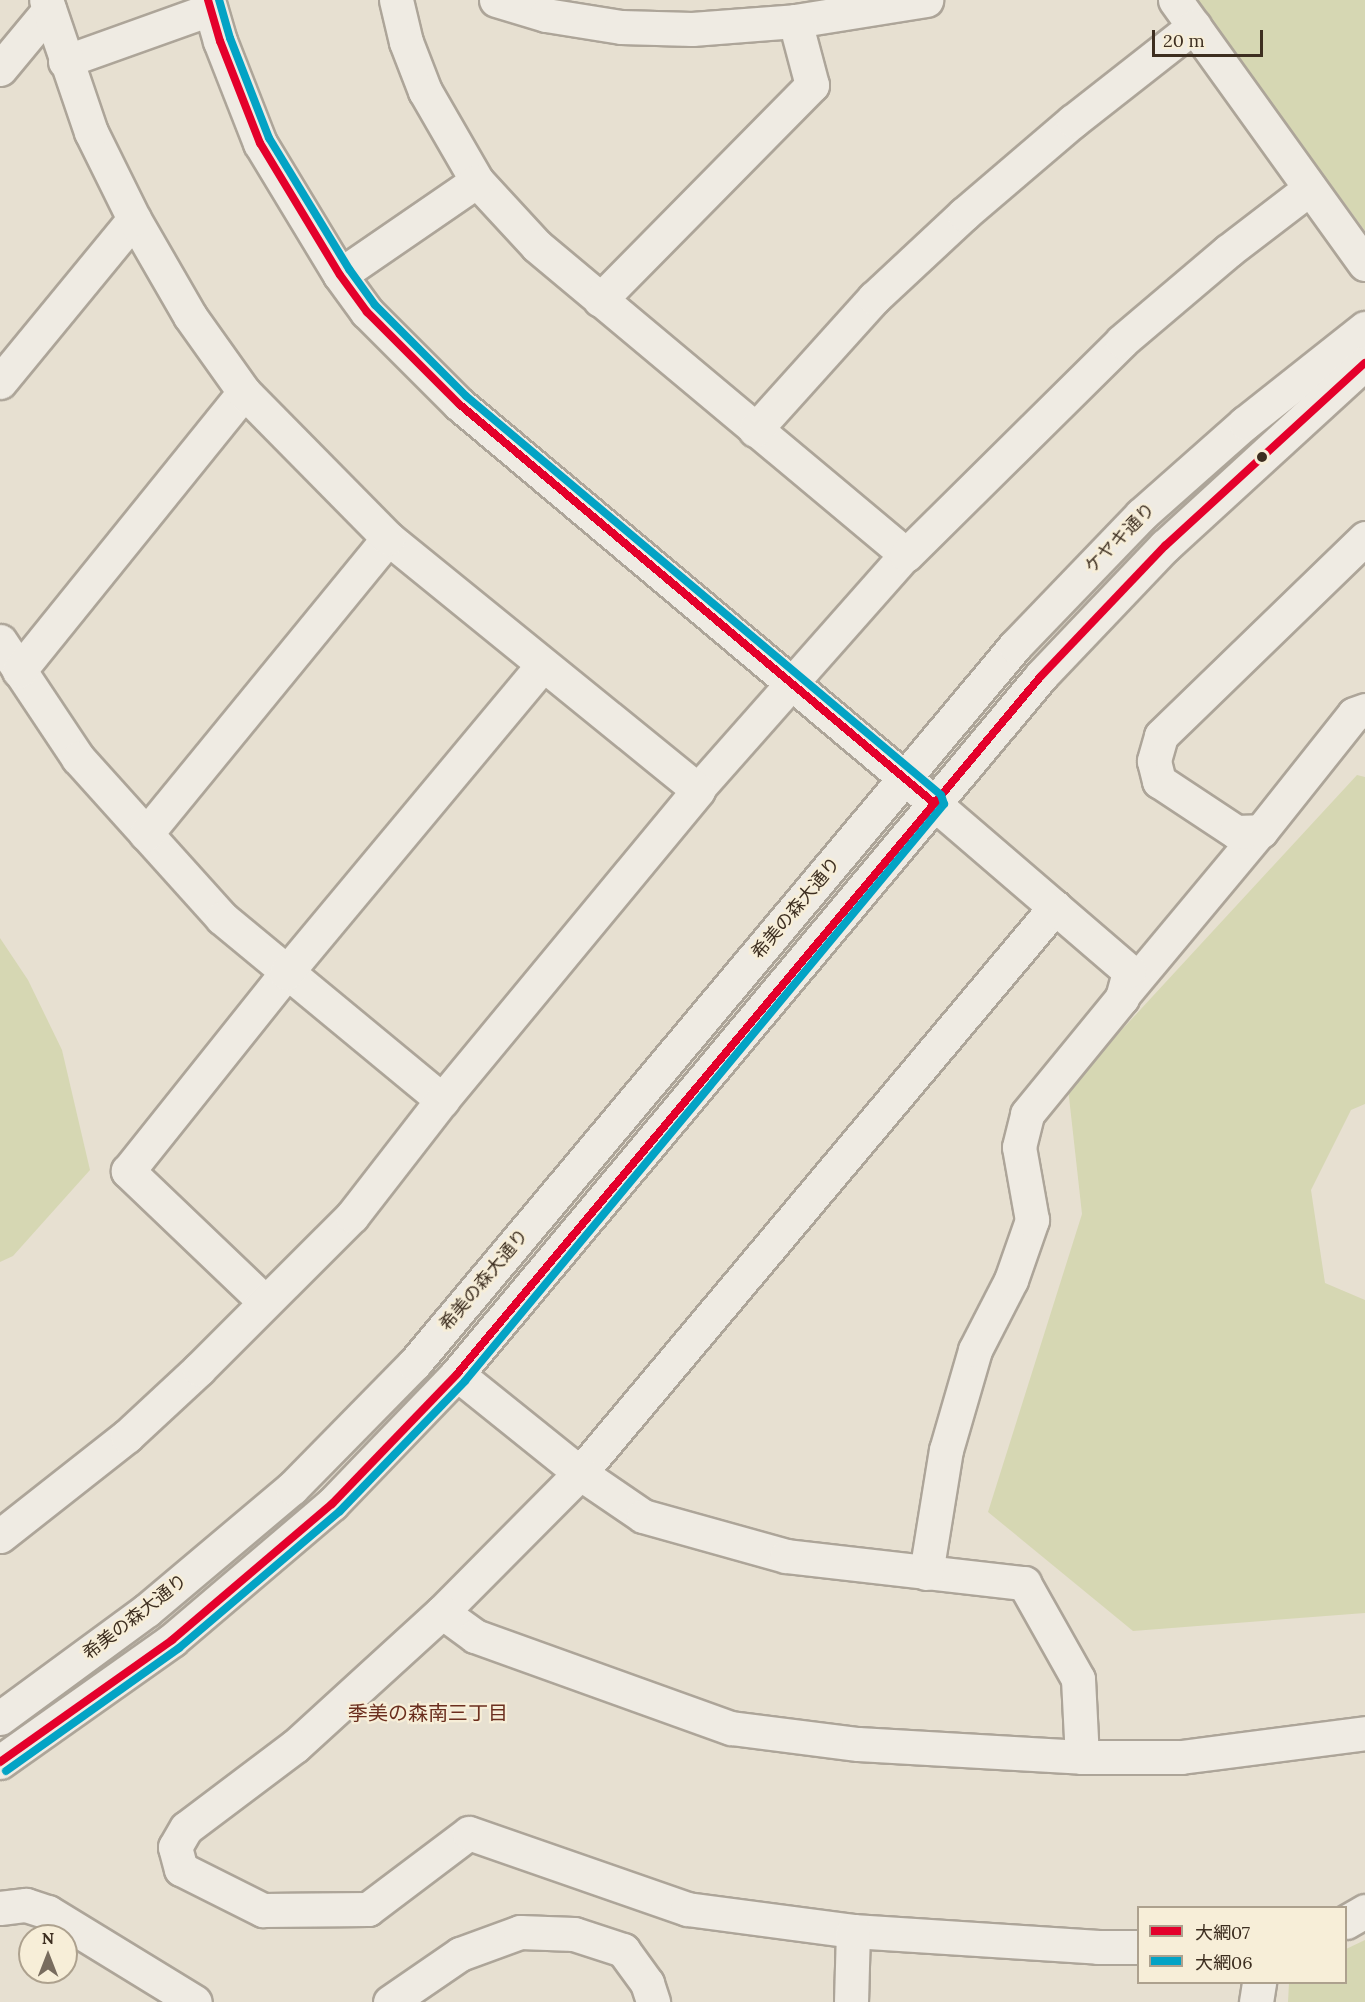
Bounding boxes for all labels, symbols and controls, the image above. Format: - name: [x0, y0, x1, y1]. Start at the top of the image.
- scale bar: [1155, 18, 1266, 56]
- text: 20 m: [1163, 29, 1205, 52]
- unlabelled marker: [1256, 451, 1268, 463]
- street label: ケヤキ通り: [1081, 499, 1159, 577]
- street label: 希美の森大通り: [747, 853, 845, 963]
- street label: 希美の森大通り: [435, 1225, 533, 1335]
- street label: 希美の森大通り: [79, 1570, 191, 1664]
- district label: 季美の森南三丁目: [348, 1700, 508, 1724]
- legend: [1137, 1906, 1347, 1984]
- text: 大網07: [1195, 1921, 1250, 1944]
- north arrow: [18, 1924, 78, 1984]
- text: N: [42, 1928, 54, 1948]
- text: 大網06: [1195, 1951, 1253, 1974]

